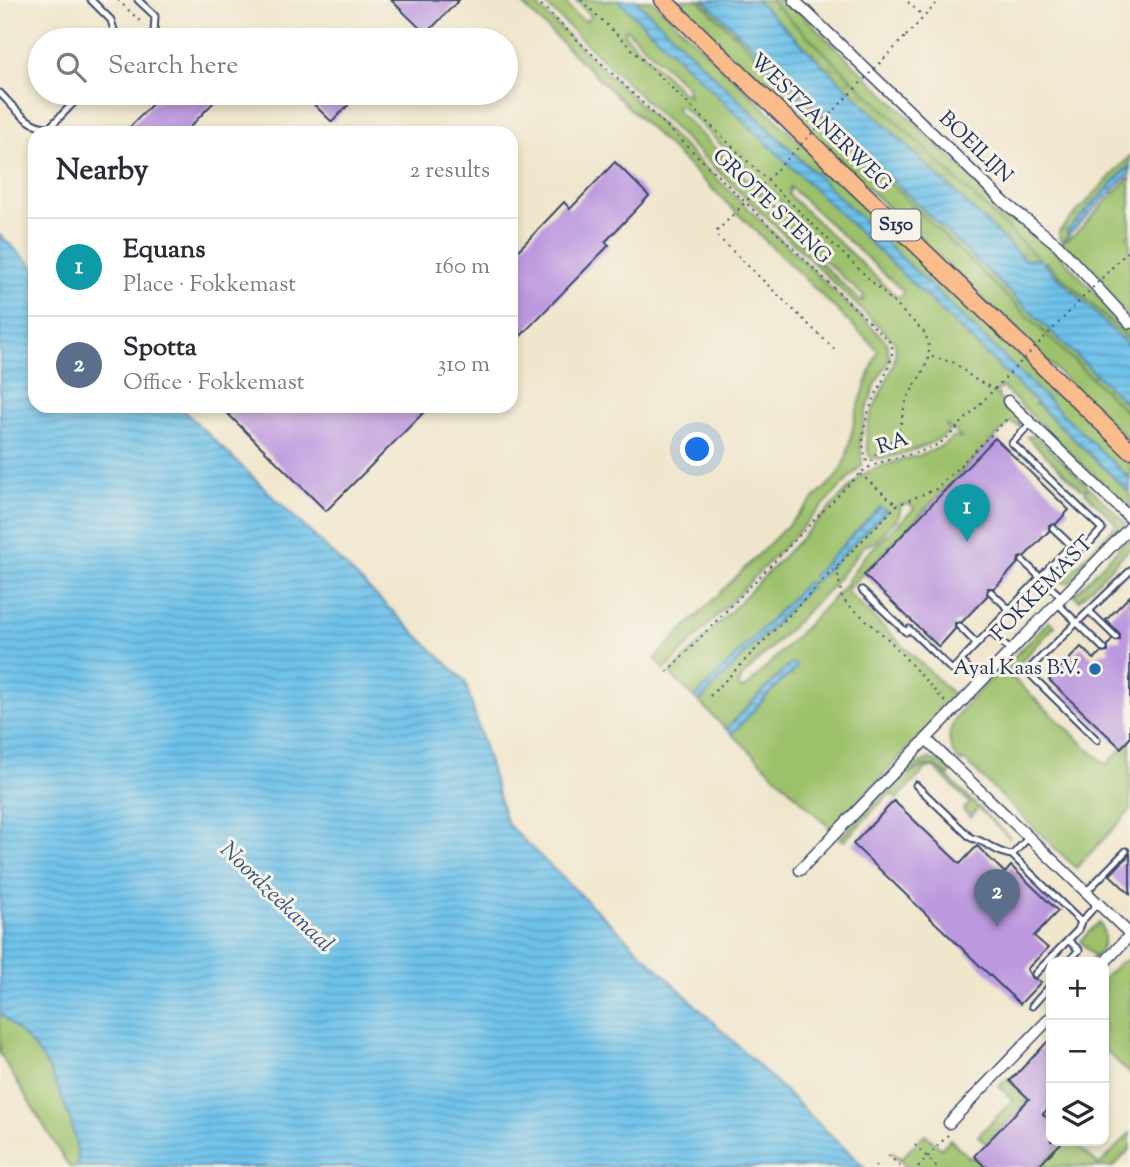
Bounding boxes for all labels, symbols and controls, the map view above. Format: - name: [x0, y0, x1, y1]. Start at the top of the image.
- search box: [28, 28, 518, 105]
- street label: WESTZANERWEG: [742, 47, 898, 199]
- icon: search: [52, 48, 90, 86]
- text: Search here: [108, 48, 238, 85]
- street label: BOEILIJN: [931, 105, 1019, 191]
- street label: GROTE STENG: [705, 142, 837, 272]
- text: Nearby: [56, 150, 148, 193]
- text: 2 results: [410, 155, 490, 188]
- road number: S150: [872, 210, 920, 241]
- text: Equans: [123, 232, 206, 269]
- text: 1: [75, 251, 83, 284]
- text: 160 m: [435, 251, 490, 284]
- text: Place · Fokkemast: [123, 269, 296, 302]
- text: Spotta: [123, 330, 197, 367]
- text: 2: [74, 349, 84, 382]
- text: 310 m: [437, 349, 490, 382]
- text: Office · Fokkemast: [123, 367, 305, 400]
- street label: RA: [873, 425, 913, 463]
- your location: [680, 432, 714, 466]
- pin: 1: [944, 484, 990, 542]
- street label: FOKKEMAST: [985, 530, 1101, 648]
- place label: Ayal Kaas B.V.: [953, 654, 1081, 684]
- marker: Ayal Kaas B.V.: [1087, 661, 1103, 677]
- water label: Noordzeekanaal: [212, 835, 340, 961]
- pin: 2: [974, 869, 1020, 927]
- map controls: [1046, 957, 1109, 1146]
- button: +: [1046, 957, 1109, 1020]
- button: −: [1046, 1020, 1109, 1083]
- button: layers: [1046, 1083, 1109, 1146]

